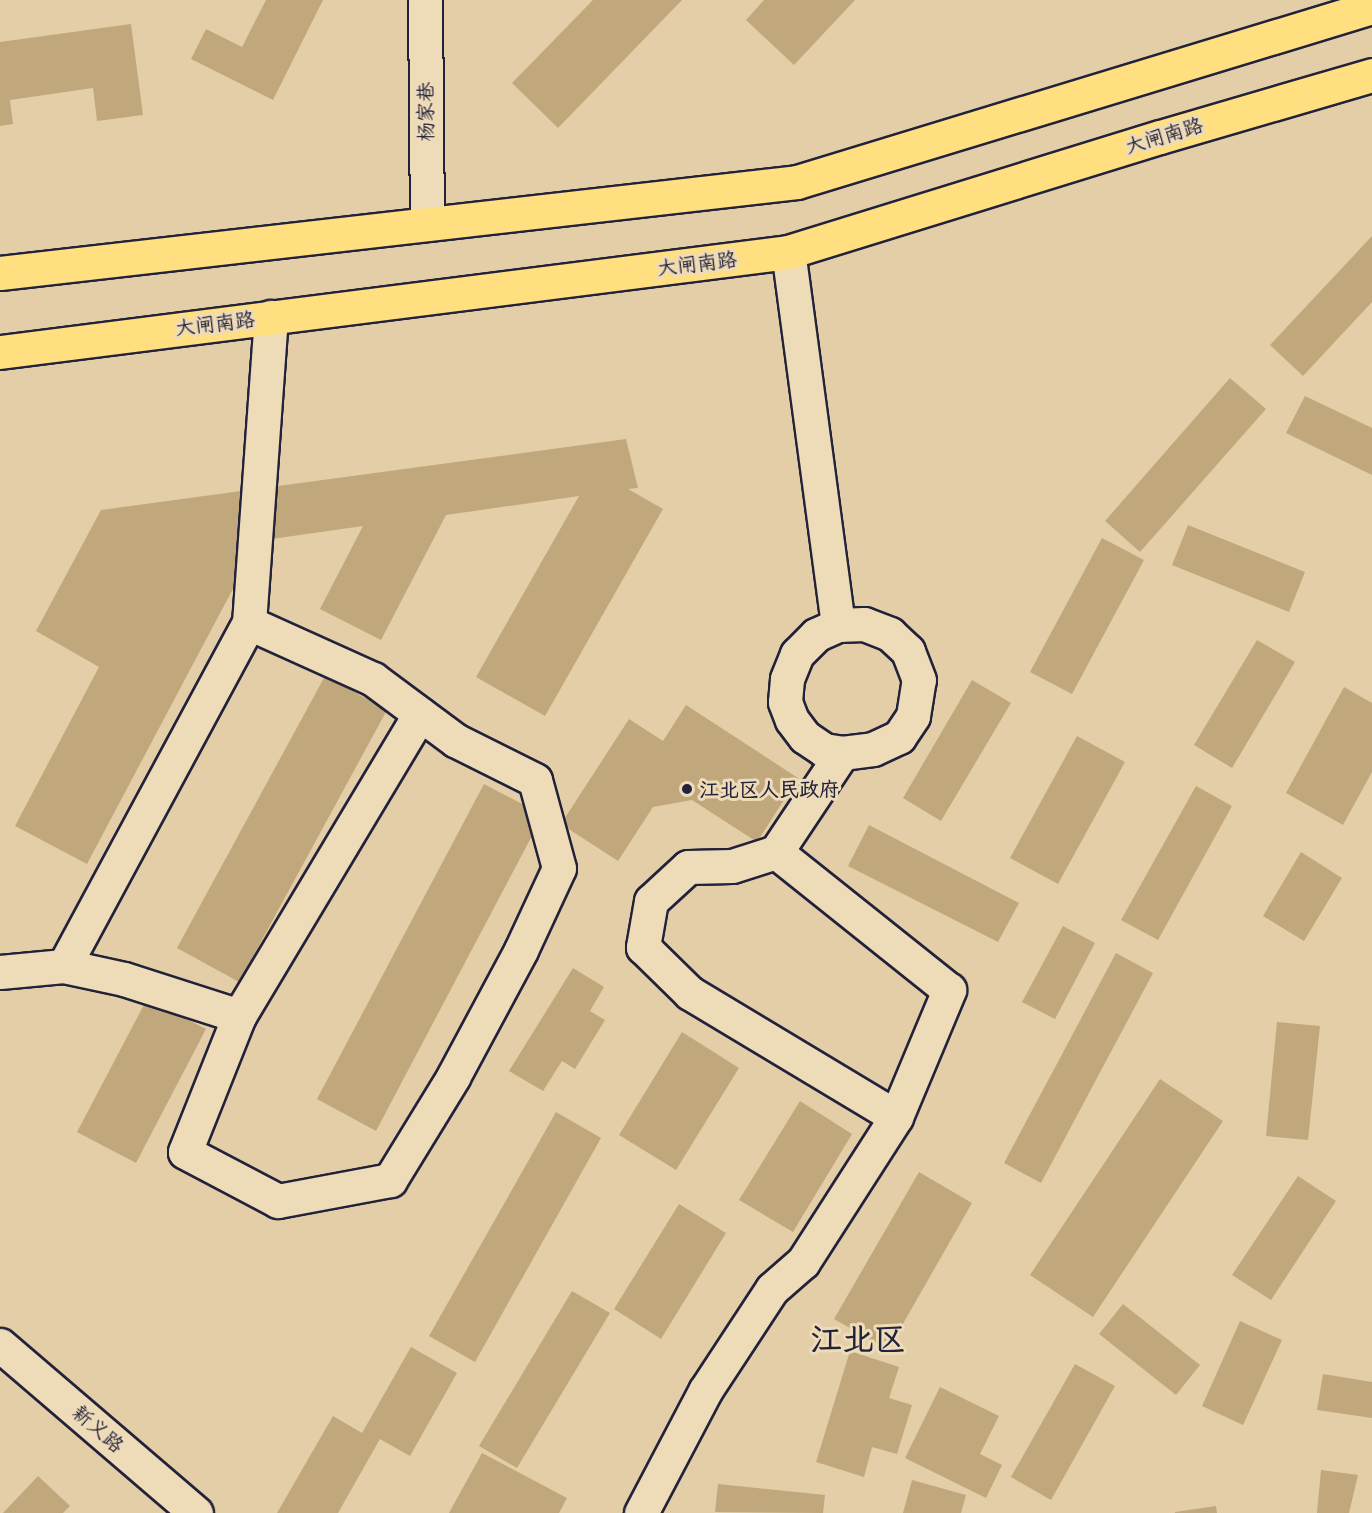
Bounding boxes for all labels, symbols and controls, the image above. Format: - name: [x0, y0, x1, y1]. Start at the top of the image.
- street label: 杨家巷: [414, 82, 438, 142]
- street label: 大闸南路: [1122, 113, 1206, 159]
- street label: 大闸南路: [656, 247, 738, 281]
- street label: 大闸南路: [174, 307, 256, 341]
- place label: 江北区人民政府: [699, 777, 839, 801]
- marker: 江北区人民政府: [680, 782, 694, 796]
- district label: 江北区: [810, 1321, 906, 1359]
- street label: 新义路: [67, 1400, 129, 1458]

